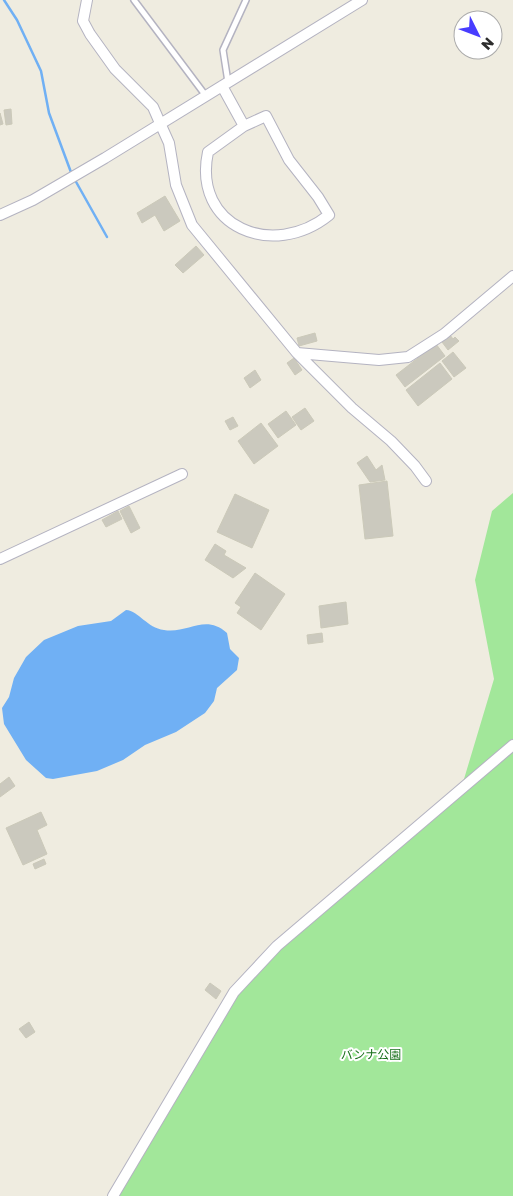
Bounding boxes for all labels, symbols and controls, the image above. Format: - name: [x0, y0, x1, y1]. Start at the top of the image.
- north arrow: [453, 10, 503, 60]
- text: N: [478, 34, 498, 54]
- park label: バンナ公園: [341, 1047, 401, 1062]

